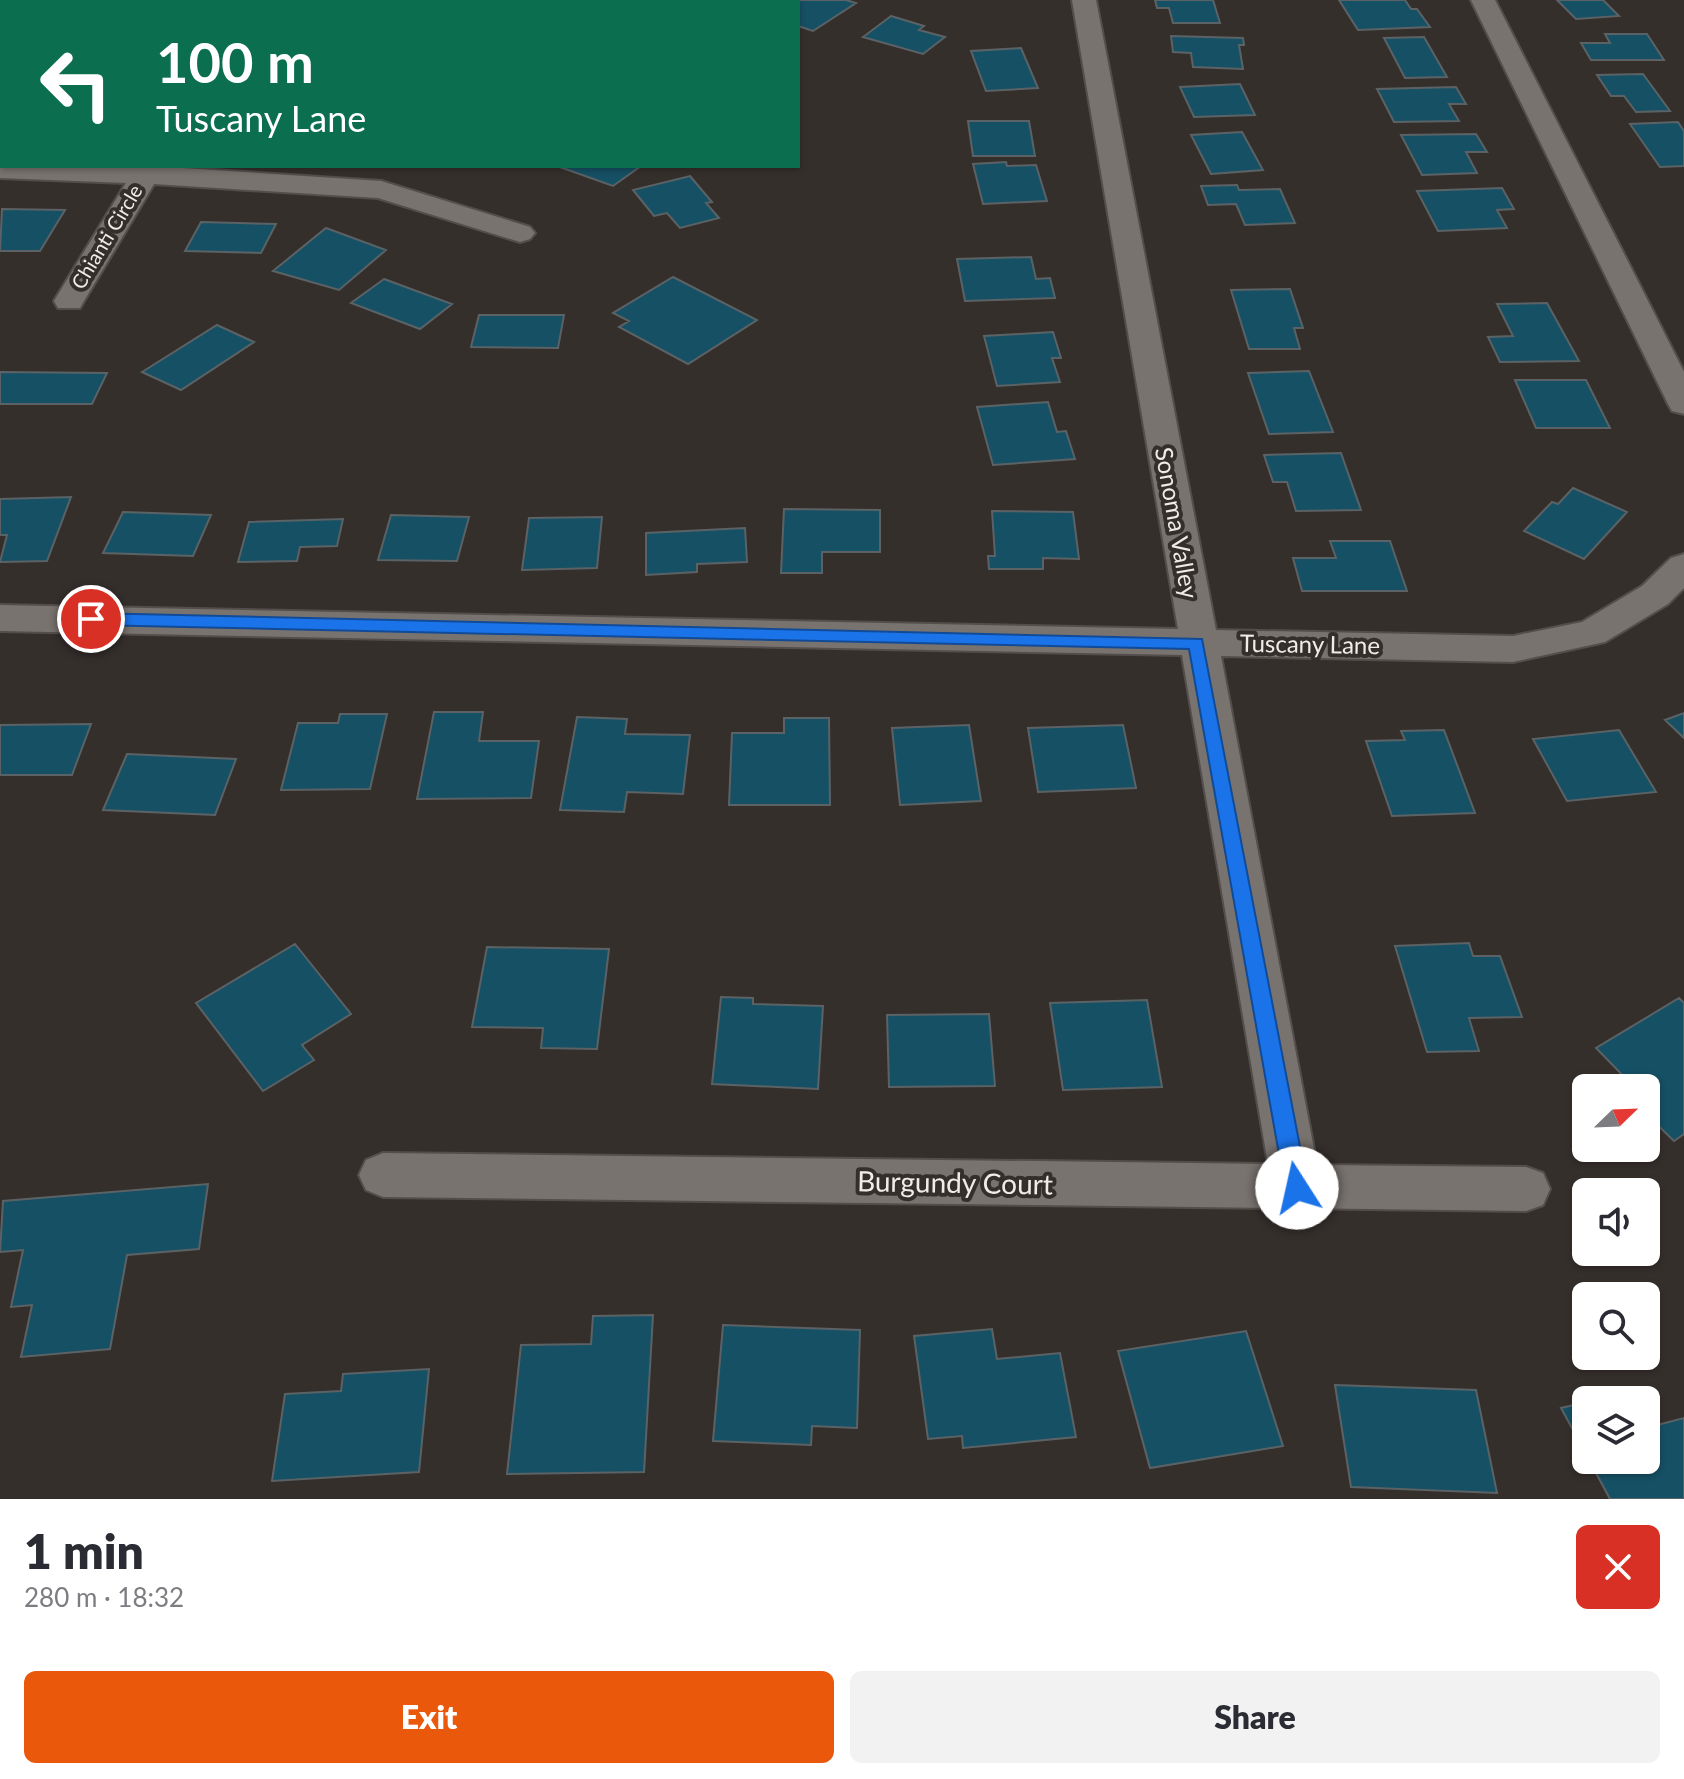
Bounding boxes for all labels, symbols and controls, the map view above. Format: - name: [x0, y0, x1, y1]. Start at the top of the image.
- text: 100 m: [156, 28, 314, 95]
- icon: left: [24, 32, 128, 136]
- text: Tuscany Lane: [156, 96, 366, 140]
- street label: Chianti Circle: [66, 180, 147, 293]
- street label: Sonoma Valley: [1150, 445, 1205, 601]
- pin: [57, 585, 125, 653]
- icon: arrive: [69, 597, 113, 641]
- street label: Tuscany Lane: [1240, 628, 1380, 659]
- north arrow: [1572, 1074, 1660, 1162]
- map controls: [1572, 1074, 1660, 1474]
- position arrow: [1255, 1146, 1339, 1230]
- street label: Burgundy Court: [857, 1163, 1053, 1201]
- button: sound: [1572, 1178, 1660, 1266]
- button: search: [1572, 1282, 1660, 1370]
- button: layers: [1572, 1386, 1660, 1474]
- text: 1 min: [24, 1522, 144, 1579]
- button: close: [1576, 1525, 1660, 1609]
- text: 280 m · 18:32: [24, 1581, 184, 1613]
- button: Exit: [24, 1671, 834, 1763]
- button: Share: [850, 1671, 1660, 1763]

